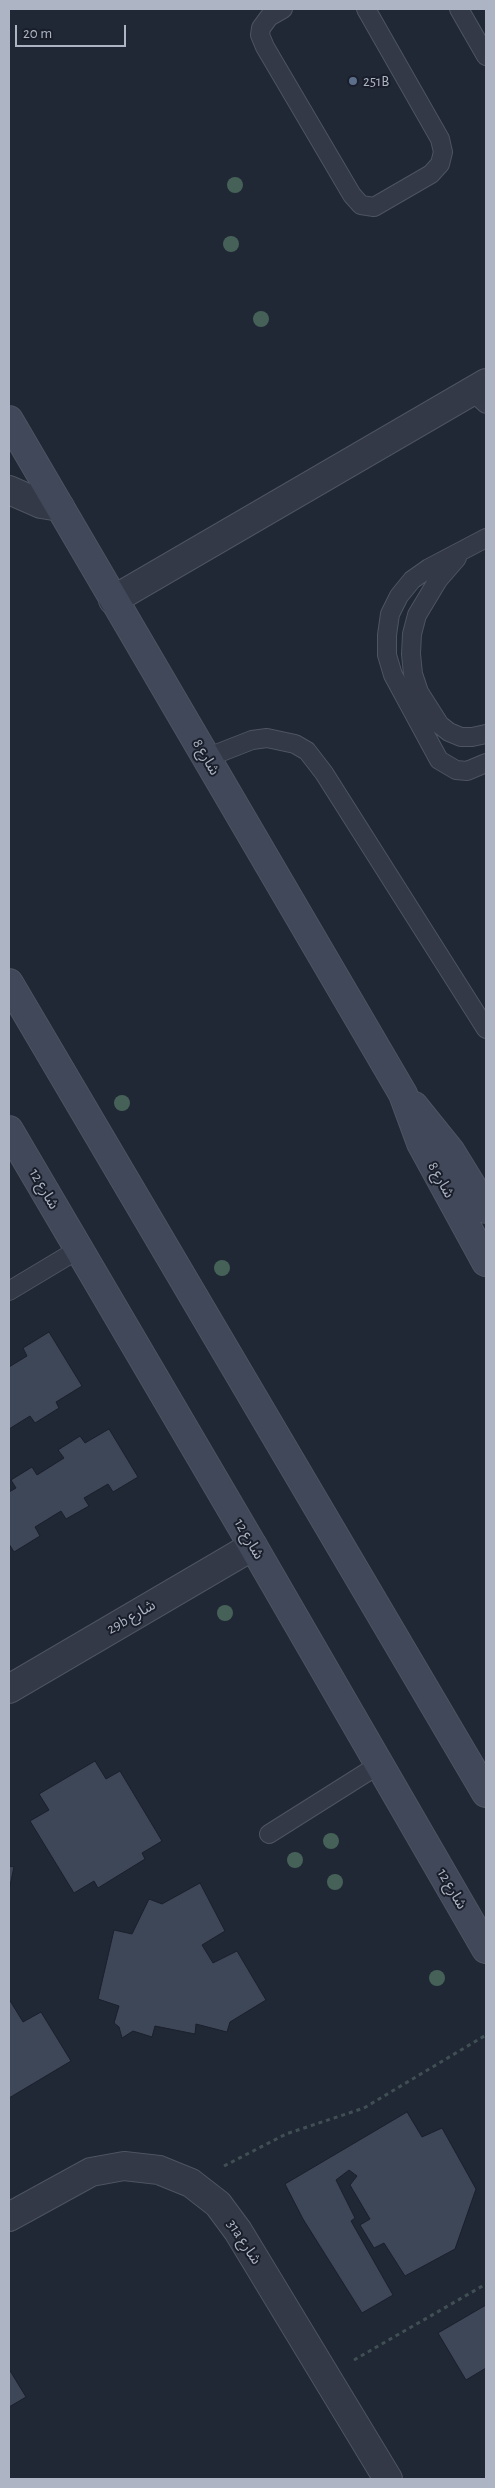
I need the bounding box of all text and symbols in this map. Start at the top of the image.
scale bar [18,15,129,47]
text: 20 m [23,26,52,41]
place label: 251B [363,72,389,90]
marker: 251B [347,75,359,87]
street label: شارع 8 [189,736,223,778]
street label: شارع 8 [424,1159,458,1201]
street label: شارع 12 [25,1166,63,1212]
street label: شارع 12 [230,1516,268,1562]
street label: 29b شارع [103,1596,159,1638]
street label: شارع 12 [433,1866,471,1912]
street label: 31a شارع [223,2216,265,2268]

